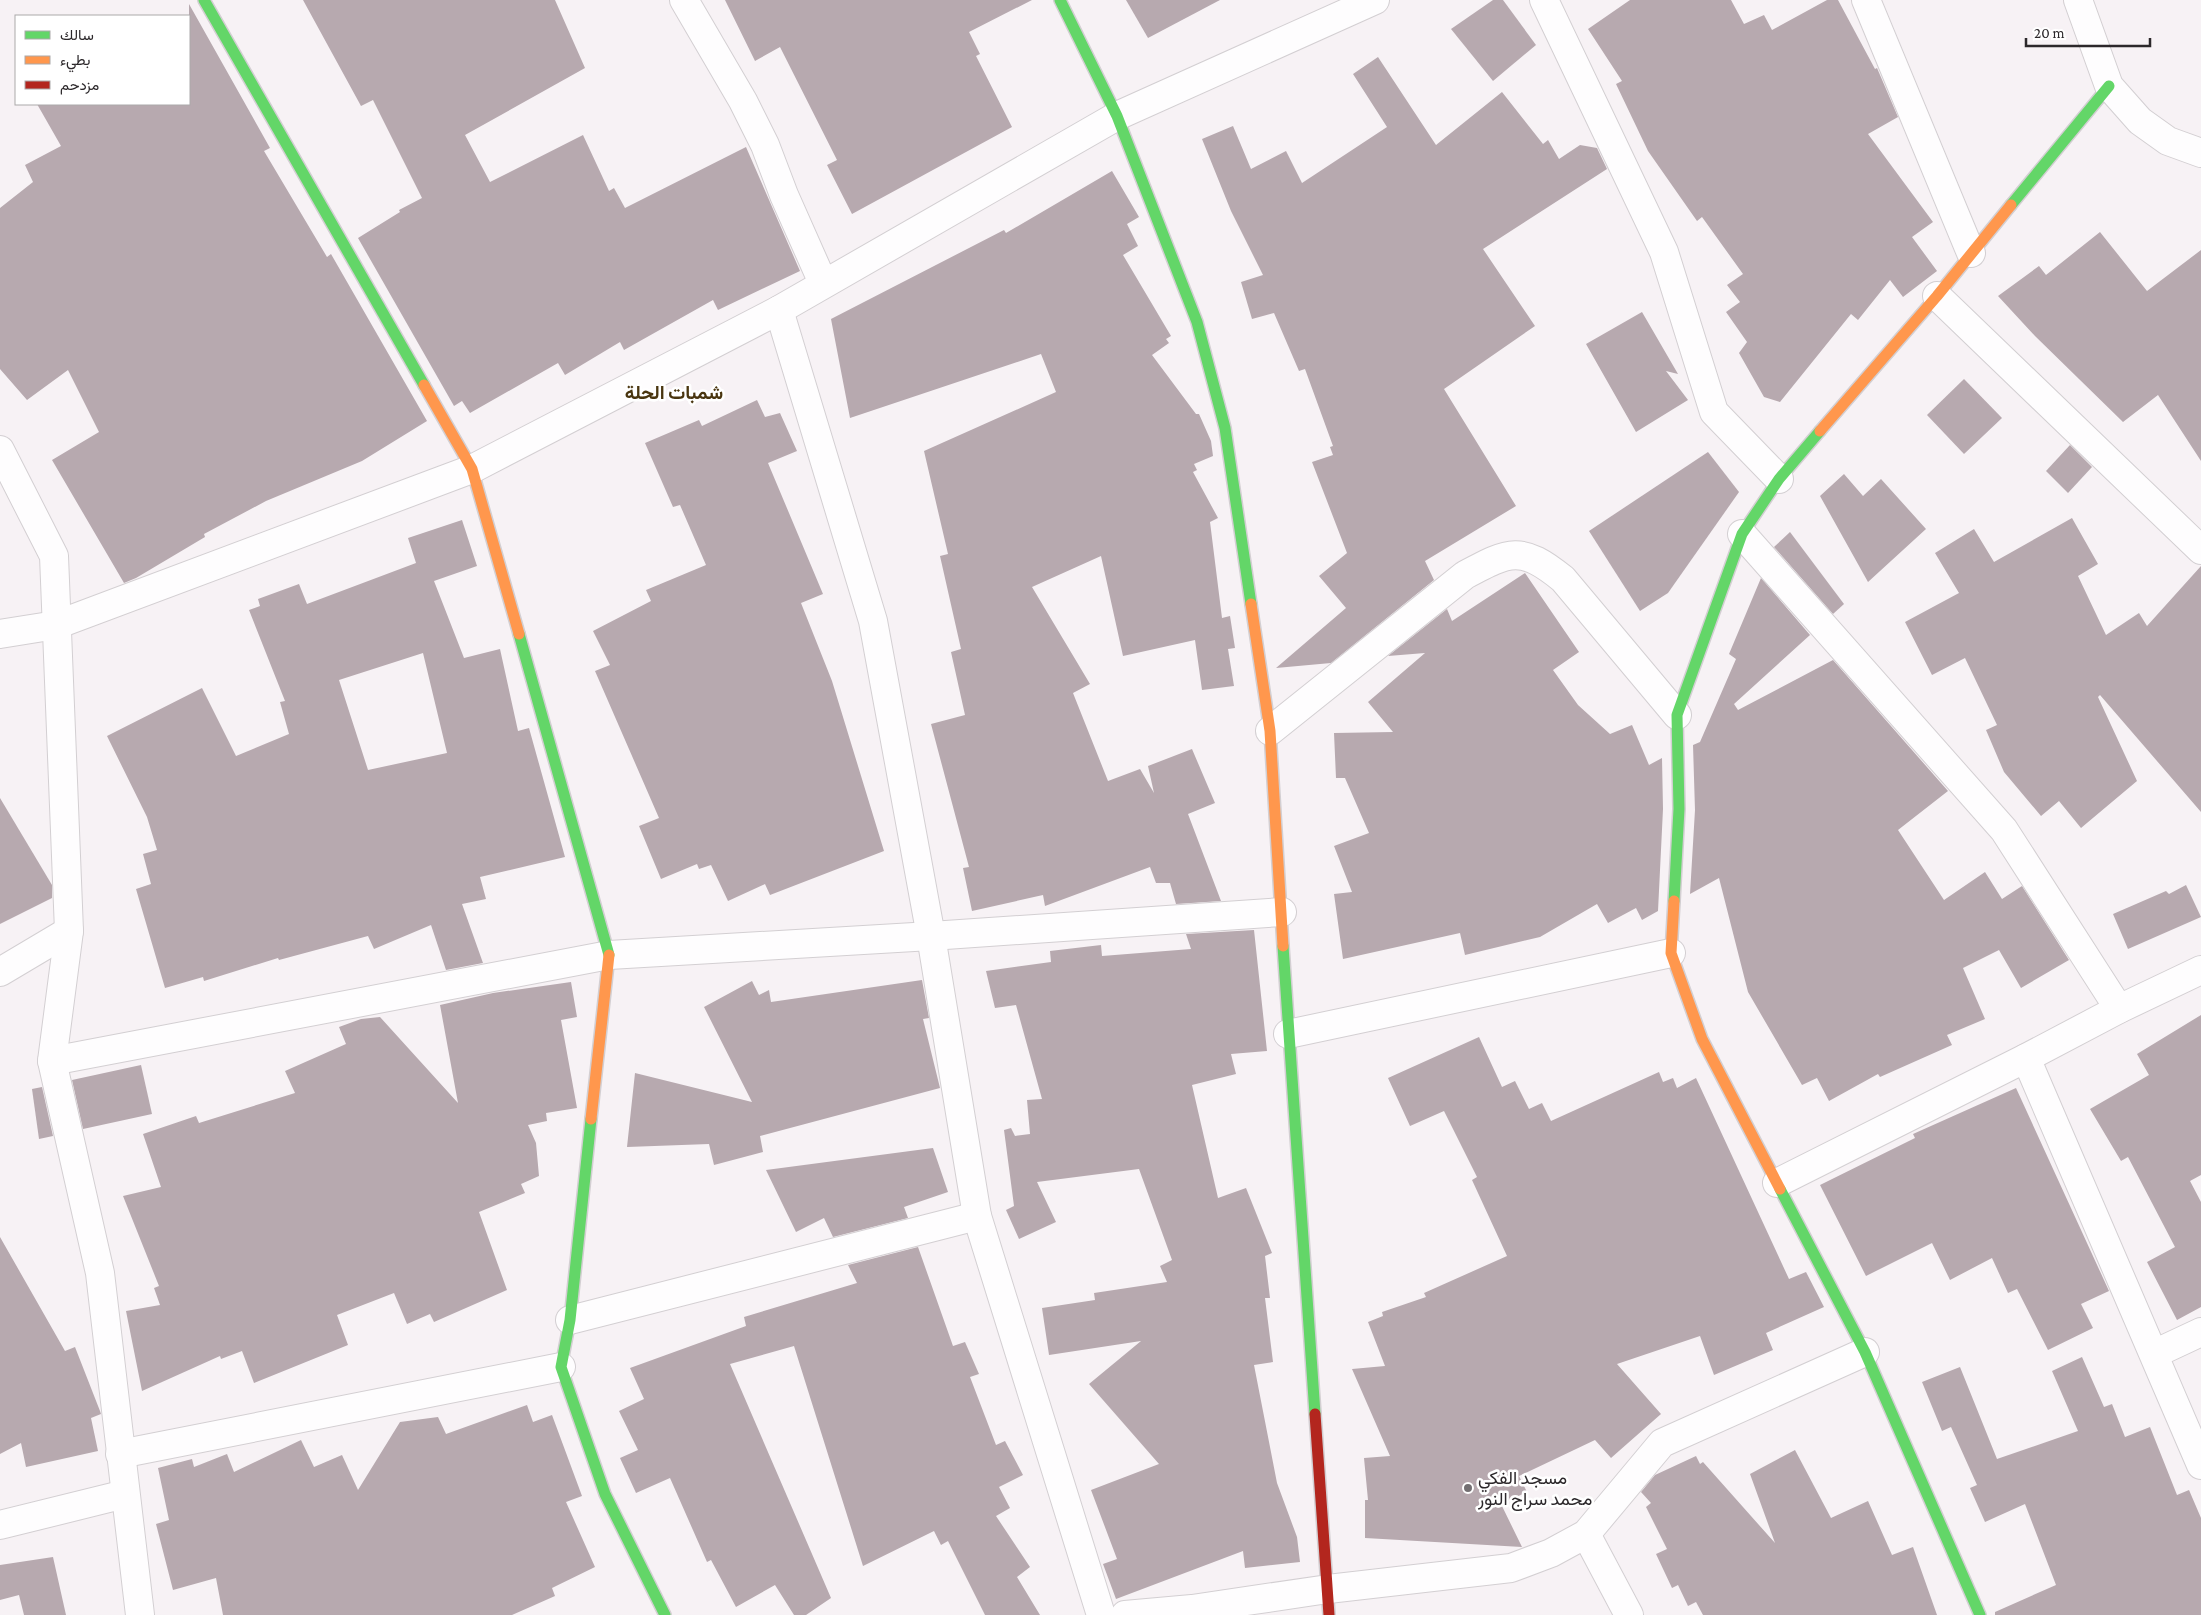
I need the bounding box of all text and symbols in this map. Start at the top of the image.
legend [15,15,190,105]
scale bar [2026,15,2150,47]
text: 20 m [2034,25,2065,41]
text: سالك [60,27,94,43]
text: بطيء [60,52,90,73]
text: مزدحم [60,77,99,95]
district label: شمبات الحلة [625,382,723,404]
place label: مسجد الفكي محمد سراج النور [1477,1468,1592,1511]
marker: مسجد الفكي محمد سراج النور [1462,1482,1474,1494]

